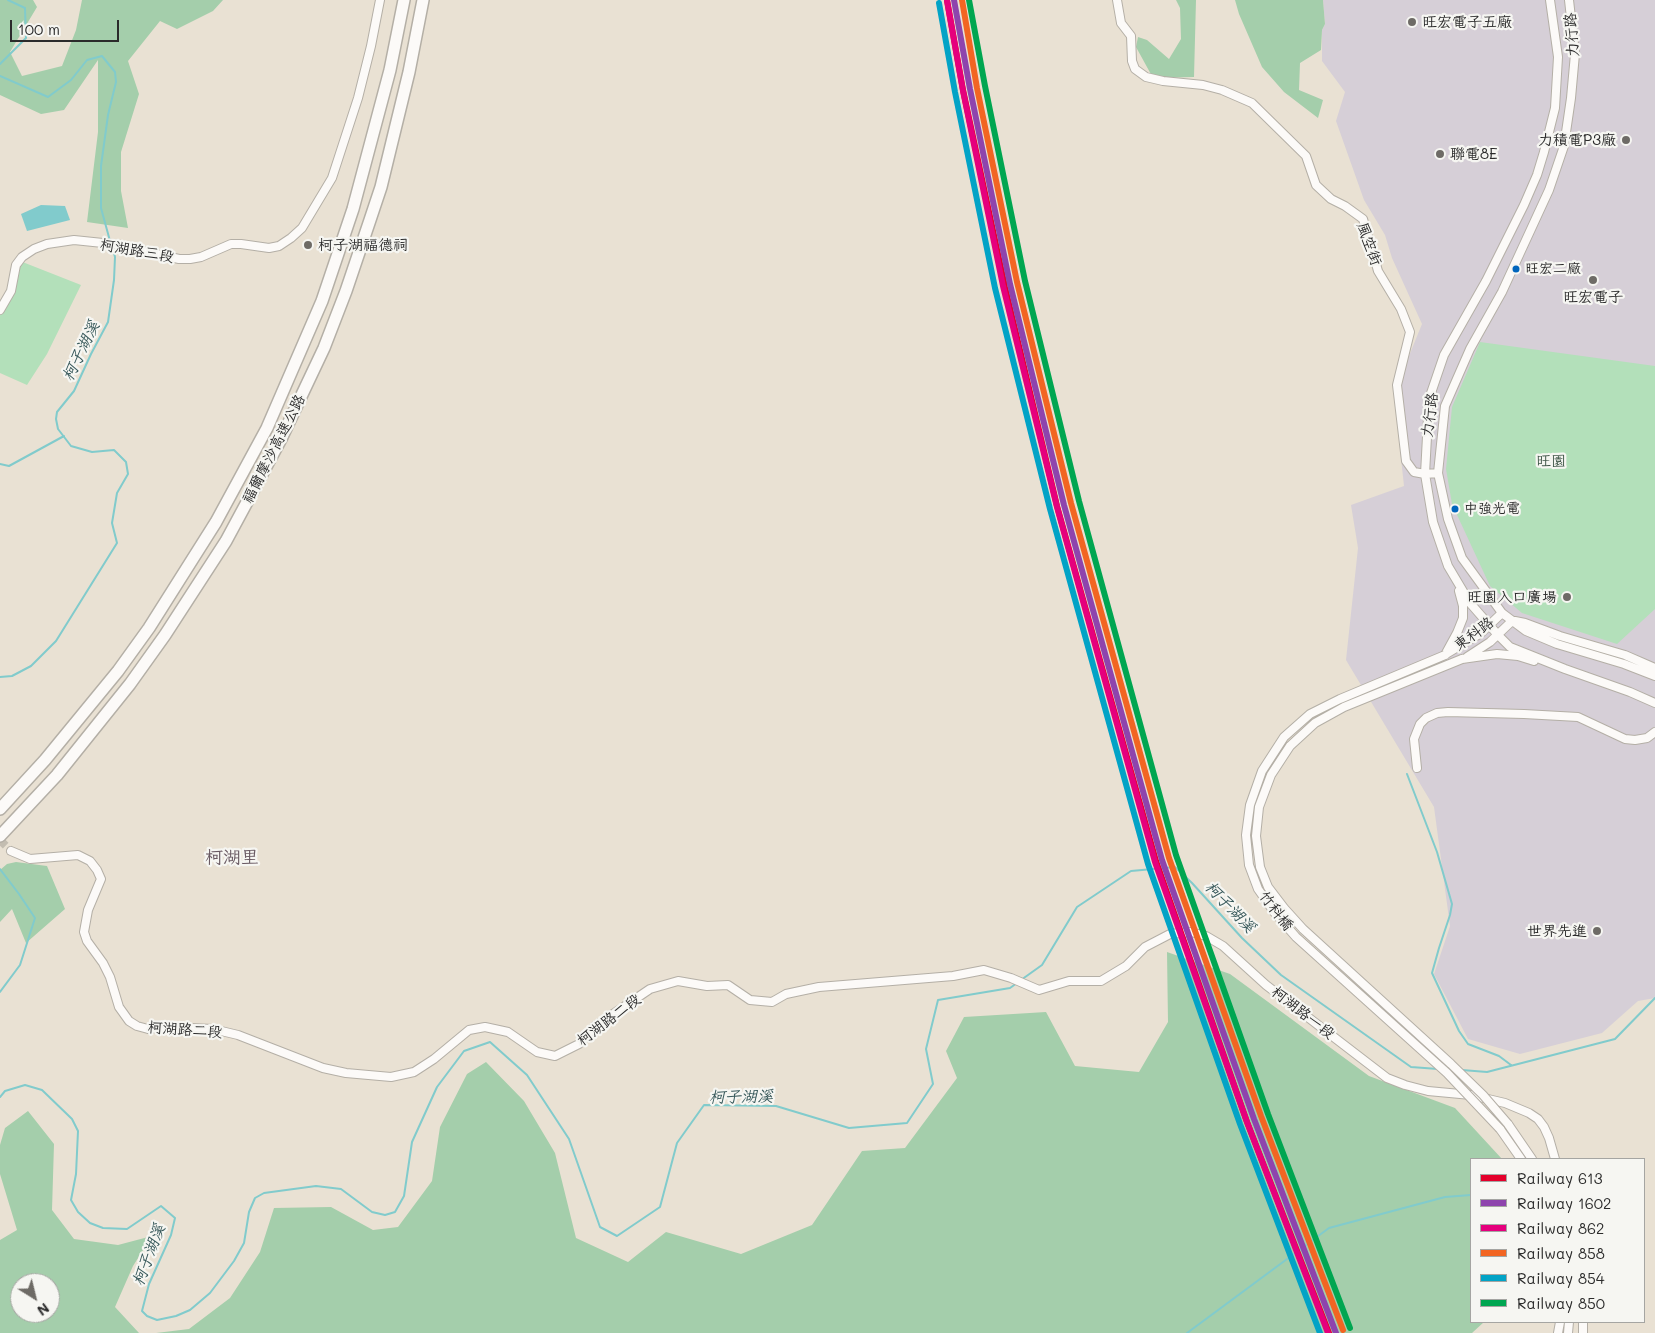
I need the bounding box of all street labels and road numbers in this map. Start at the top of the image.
street label: 力行路 [1561,12,1583,58]
street label: 風空街 [1353,220,1385,268]
street label: 柯湖路三段 [99,236,175,266]
street label: 福爾摩沙高速公路 [239,391,309,507]
street label: 力行路 [1418,392,1442,438]
street label: 東科路 [1451,613,1497,655]
street label: 竹科橋 [1255,888,1297,934]
street label: 柯湖路一段 [1268,983,1338,1043]
street label: 柯湖路二段 [574,990,644,1050]
street label: 柯湖路二段 [147,1018,223,1042]

